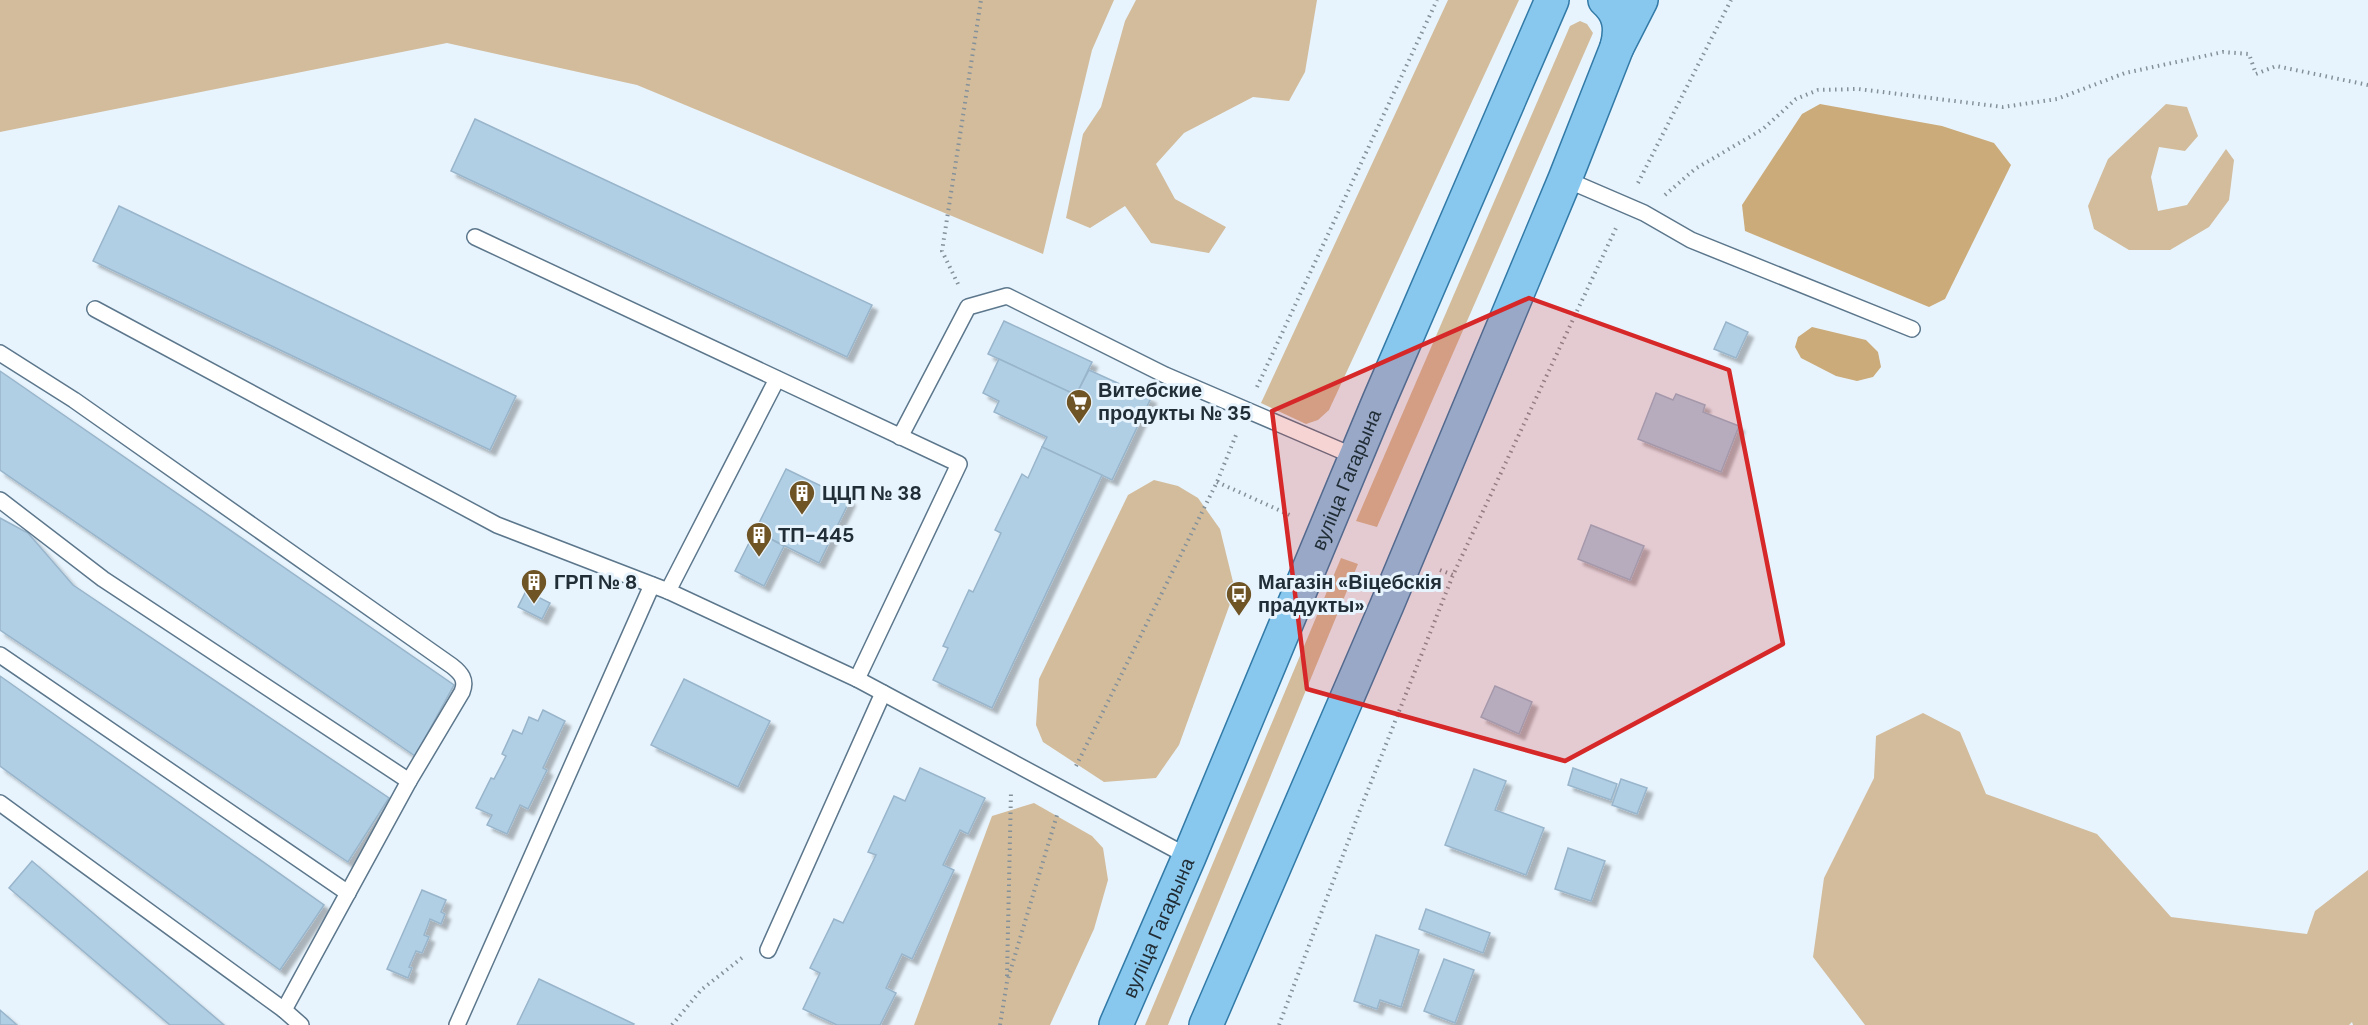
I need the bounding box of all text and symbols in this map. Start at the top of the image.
place label: Витебские продукты № 35 [1098,377,1251,426]
supermarket icon: Витебские продукты № 35 [1064,387,1094,425]
street label: вуліца Гагарына [1305,404,1387,554]
building icon: ЦЦП № 38 [787,478,817,516]
place label: ЦЦП № 38 [822,480,922,506]
building icon: ТП-445 [744,520,774,558]
place label: ТП-445 [778,522,855,548]
building icon: ГРП № 8 [519,567,549,605]
place label: ГРП № 8 [554,569,637,595]
place label: Магазін «Віцебскія прадукты» [1258,569,1442,618]
bus stop icon: Магазін «Віцебскія прадукты» [1224,579,1254,617]
street label: вуліца Гагарына [1116,853,1200,1002]

